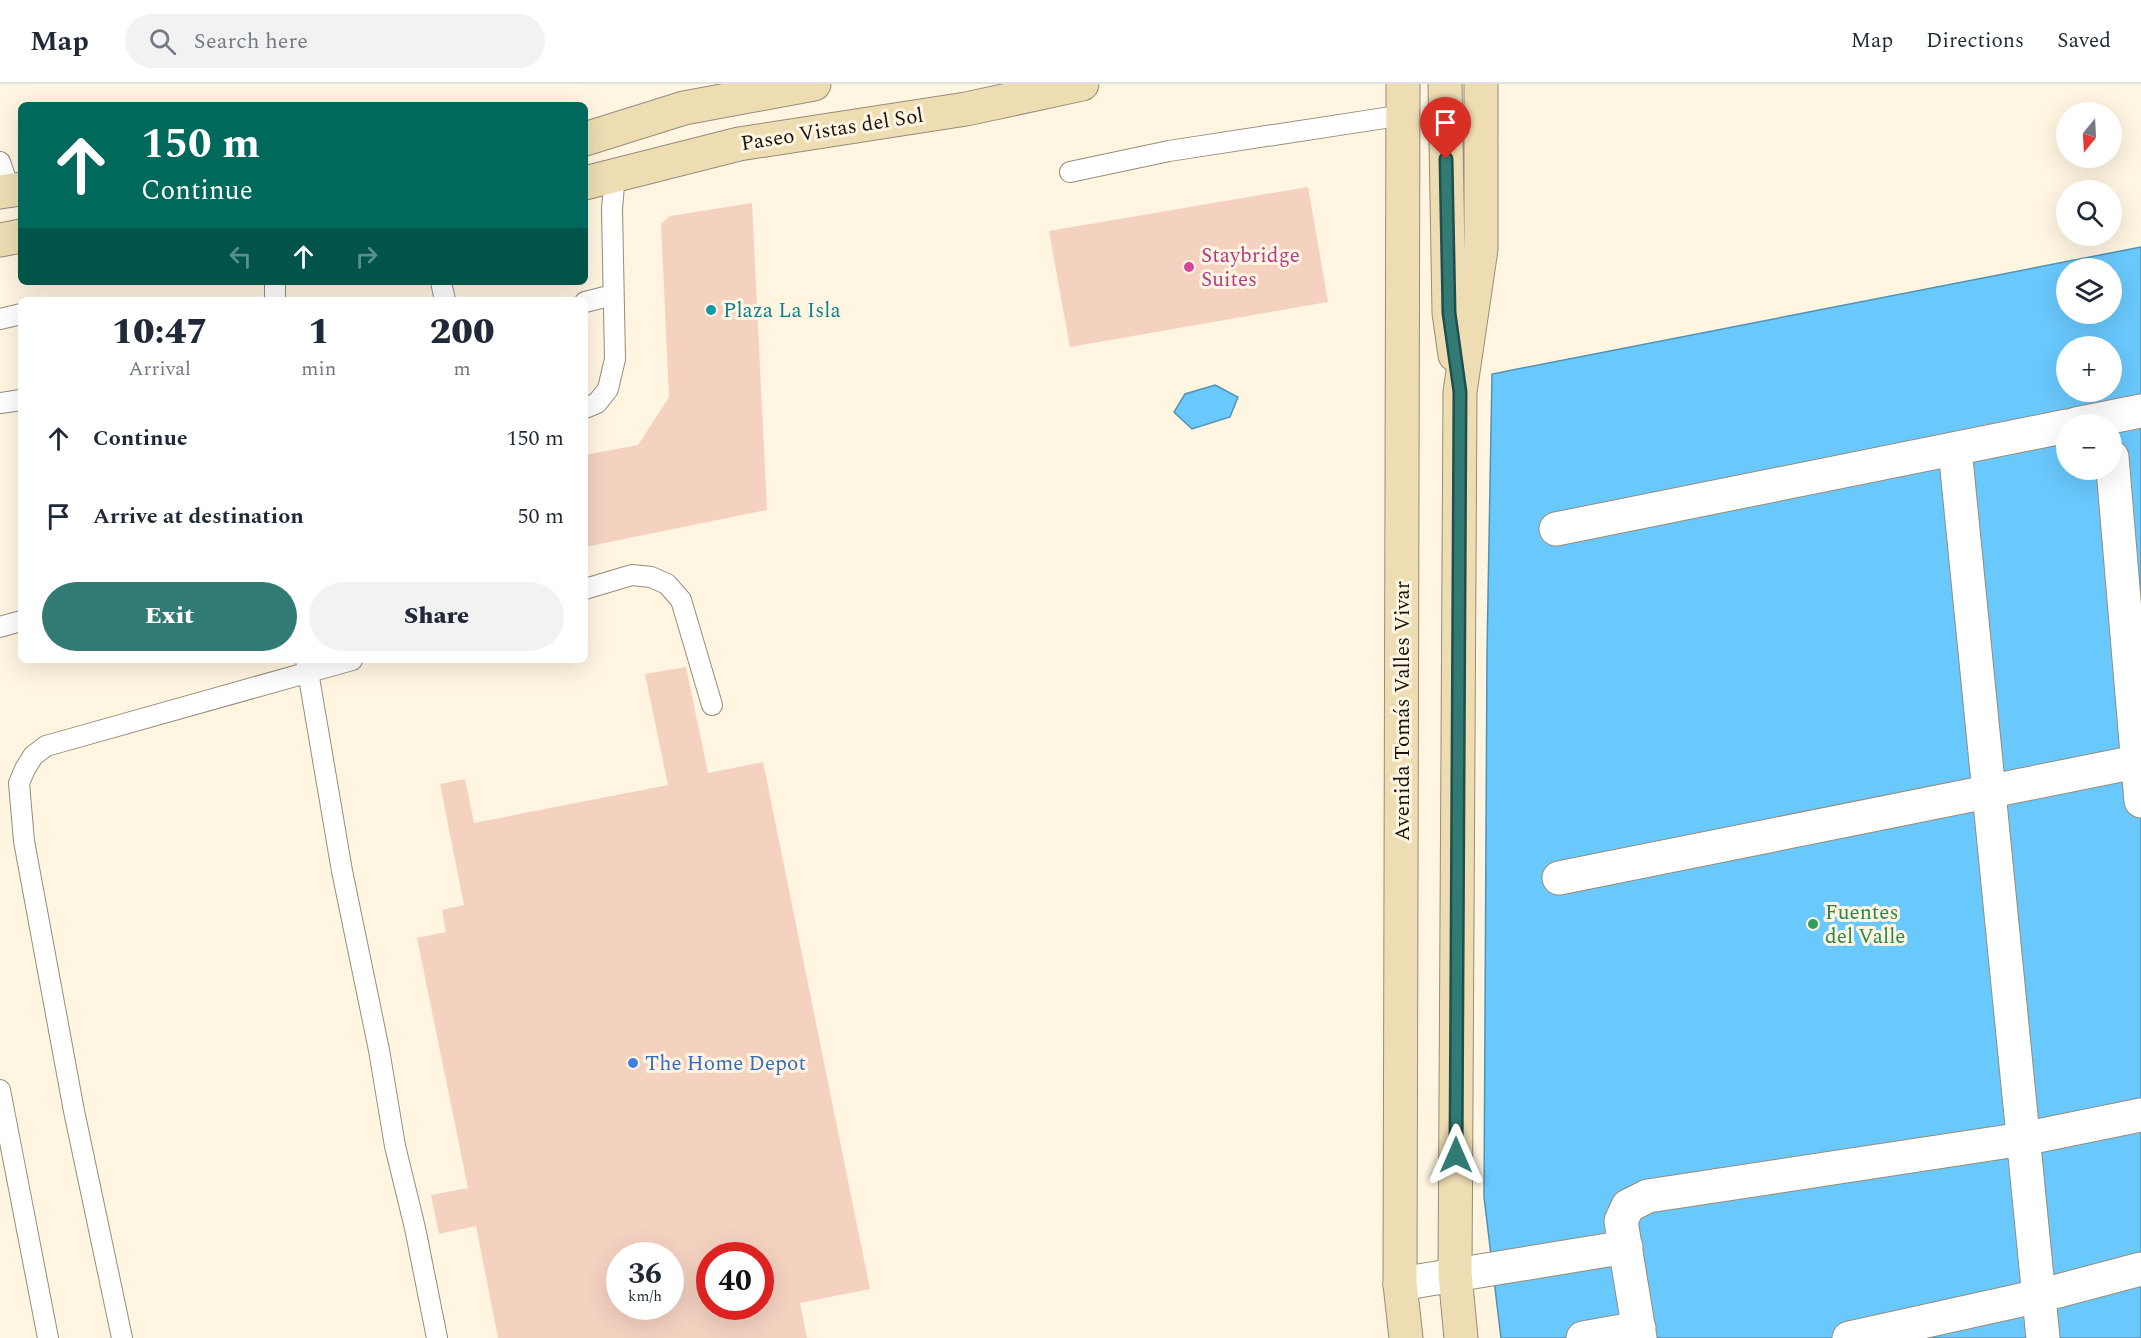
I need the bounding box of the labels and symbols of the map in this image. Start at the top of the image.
pin [1420,97,1471,159]
street label: Paseo Vistas del Sol [739,100,926,160]
north arrow [2056,102,2122,168]
place label: Staybridge Suites [1201,240,1300,296]
marker: Staybridge Suites [1182,260,1196,274]
place label: Plaza La Isla [723,295,841,327]
marker: Plaza La Isla [704,303,718,317]
street label: Avenida Tomás Valles Vivar [1387,581,1419,841]
place label: Fuentes del Valle [1825,897,1906,953]
marker: Fuentes del Valle [1806,917,1820,931]
place label: The Home Depot [645,1048,806,1080]
marker: The Home Depot [626,1056,640,1070]
position arrow [1424,1123,1488,1187]
speed limit sign: 40 [696,1242,774,1320]

